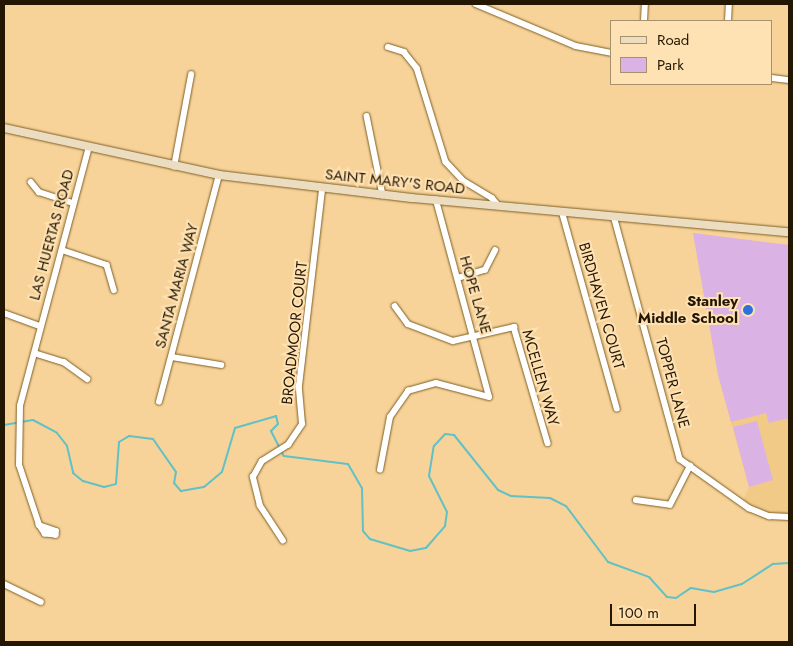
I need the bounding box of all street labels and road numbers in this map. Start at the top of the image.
street label: SAINT MARY'S ROAD [324,166,466,198]
street label: LAS HUERTAS ROAD [26,168,78,302]
street label: SANTA MARIA WAY [152,221,202,351]
street label: BIRDHAVEN COURT [574,241,628,371]
street label: HOPE LANE [455,254,495,336]
street label: BROADMOOR COURT [279,260,311,406]
street label: MCELLEN WAY [518,328,562,428]
street label: TOPPER LANE [651,336,693,430]

